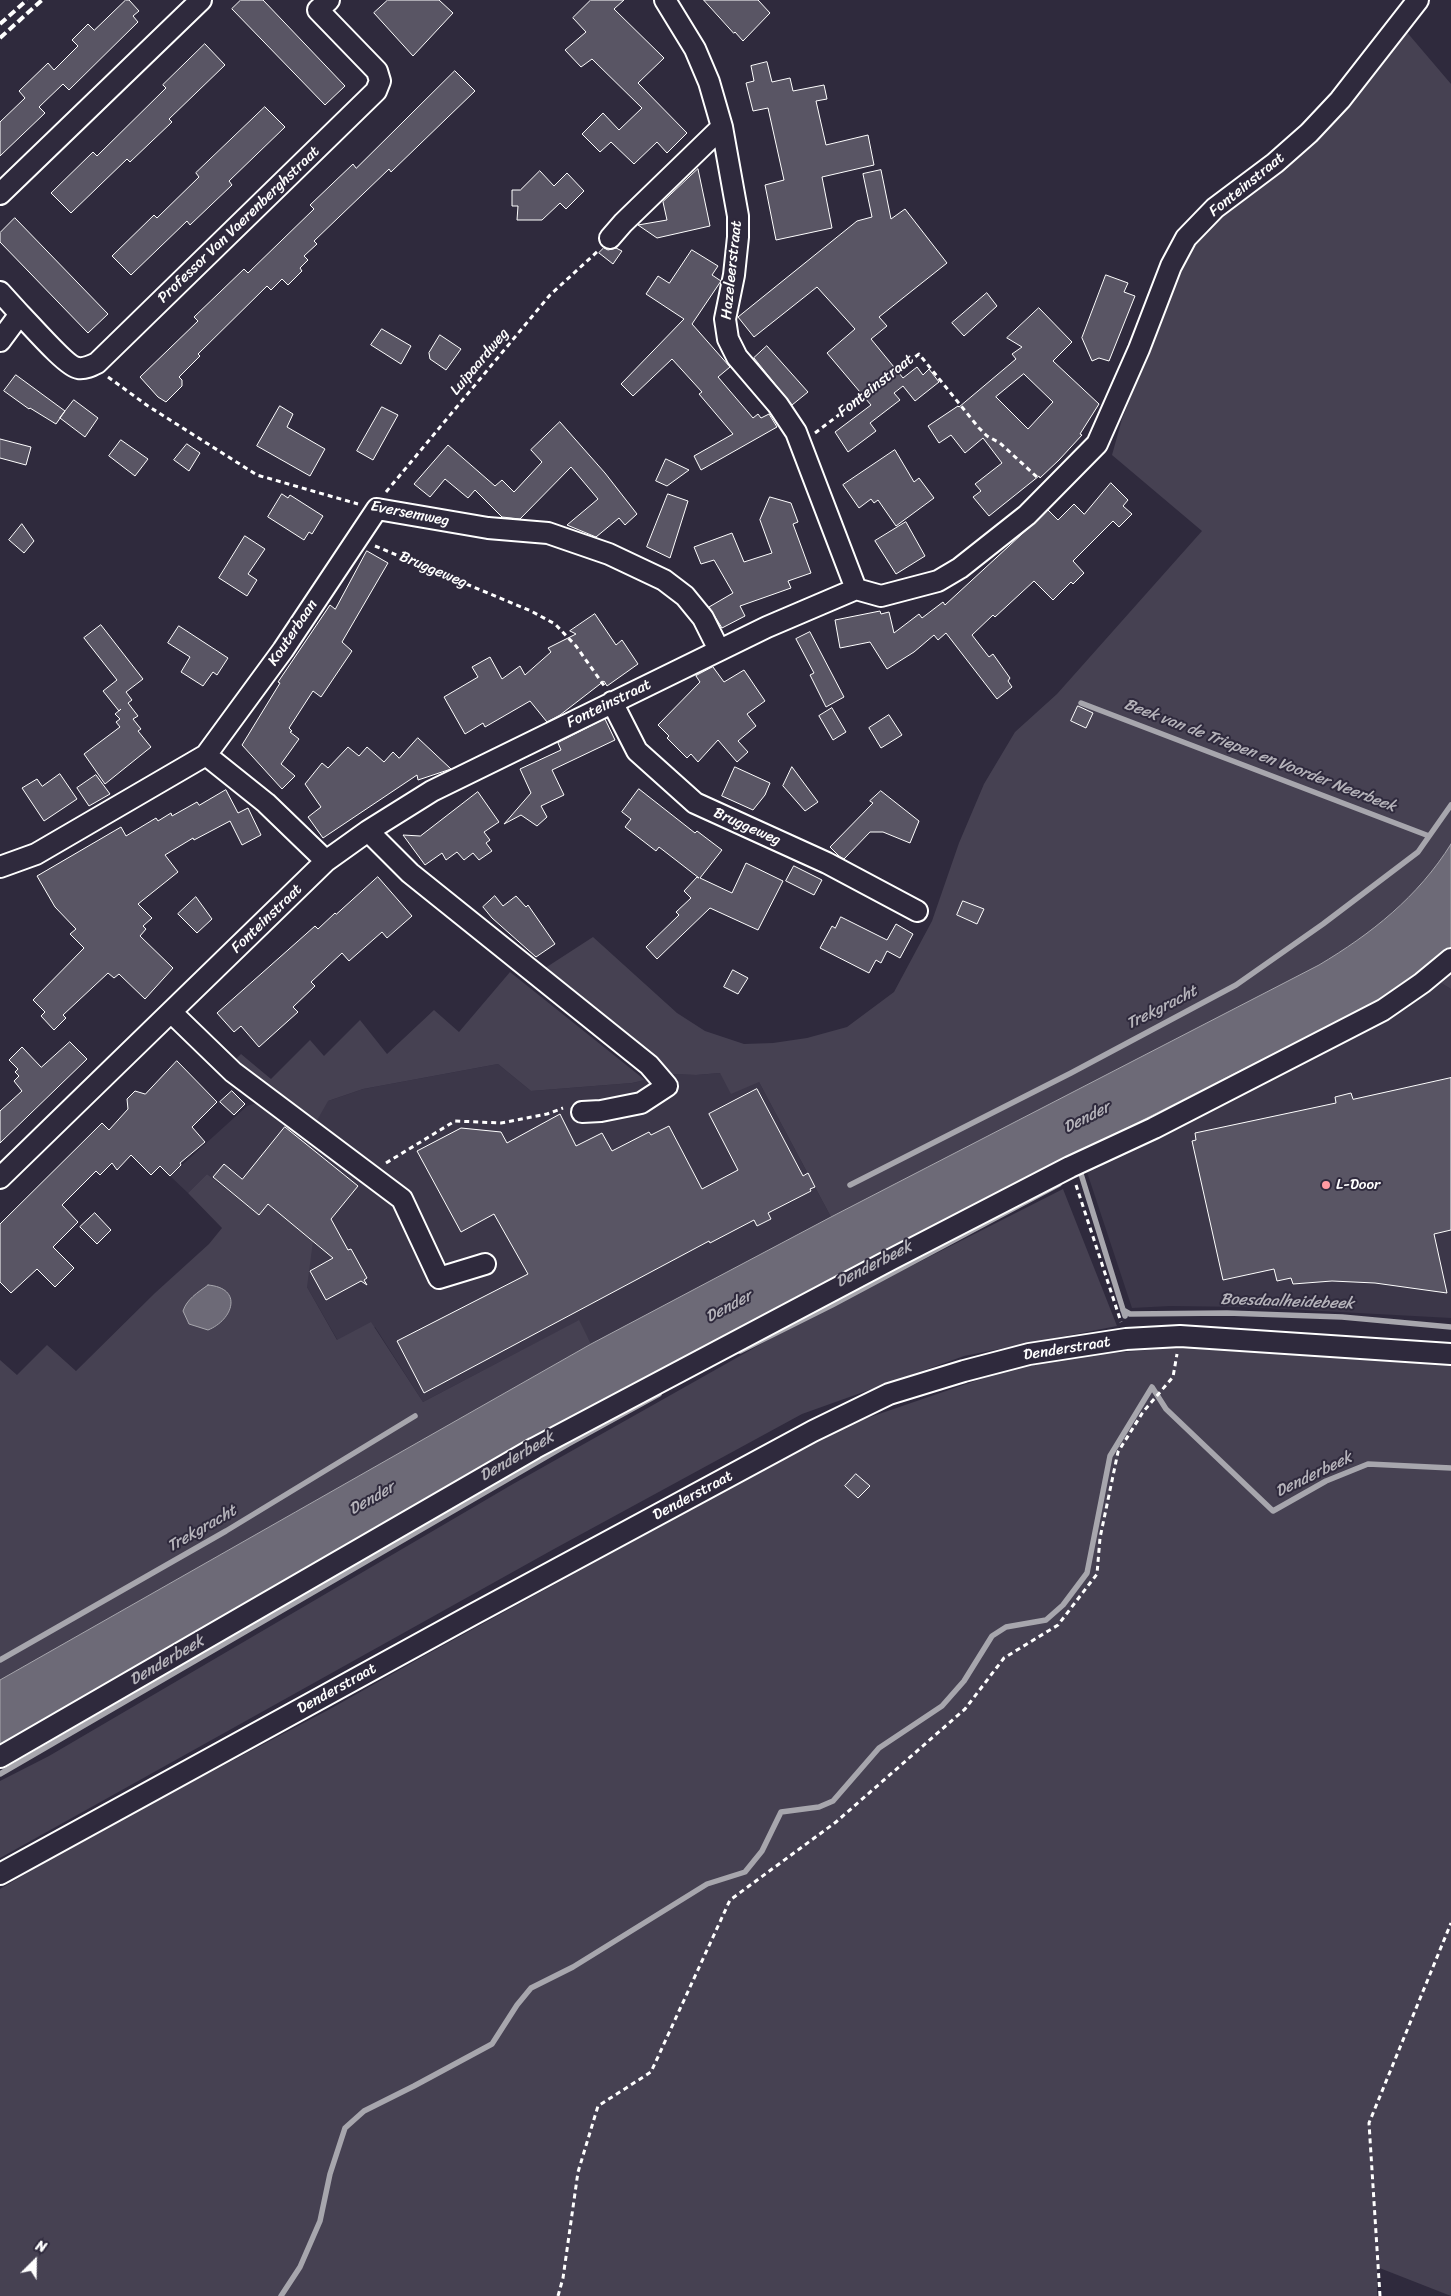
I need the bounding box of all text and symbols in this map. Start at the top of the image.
street label: Professor Van Vaerenberghstraat [154,143,324,307]
street label: Fonteinstraat [1206,149,1288,221]
street label: Hazeleerstraat [718,220,746,320]
street label: Luipaardweg [447,325,513,399]
street label: Fonteinstraat [834,351,918,421]
street label: Eversemweg [369,498,451,530]
street label: Bruggeweg [396,548,470,592]
street label: Kouterbaan [264,597,322,669]
street label: Fonteinstraat [564,676,654,732]
water label: Beek van de Triepen en Voorder Neerbeek [1121,695,1399,817]
street label: Bruggeweg [711,804,783,850]
street label: Fonteinstraat [228,881,306,957]
water label: Trekgracht [1123,982,1201,1034]
water label: Dender [1061,1098,1113,1138]
place label: L-Door [1336,1176,1380,1194]
marker: L-Door [1320,1179,1332,1191]
water label: Denderbeek [833,1238,915,1292]
water label: Dender [703,1287,755,1327]
water label: Boesdaalheidebeek [1220,1290,1354,1314]
street label: Denderstraat [1022,1333,1112,1365]
water label: Denderbeek [476,1428,558,1486]
water label: Denderbeek [1273,1448,1355,1502]
street label: Denderstraat [650,1467,736,1525]
water label: Dender [346,1478,398,1520]
water label: Trekgracht [164,1501,240,1557]
water label: Denderbeek [126,1632,208,1690]
street label: Denderstraat [294,1660,380,1718]
text: N [32,2233,50,2260]
north arrow [10,2236,60,2286]

